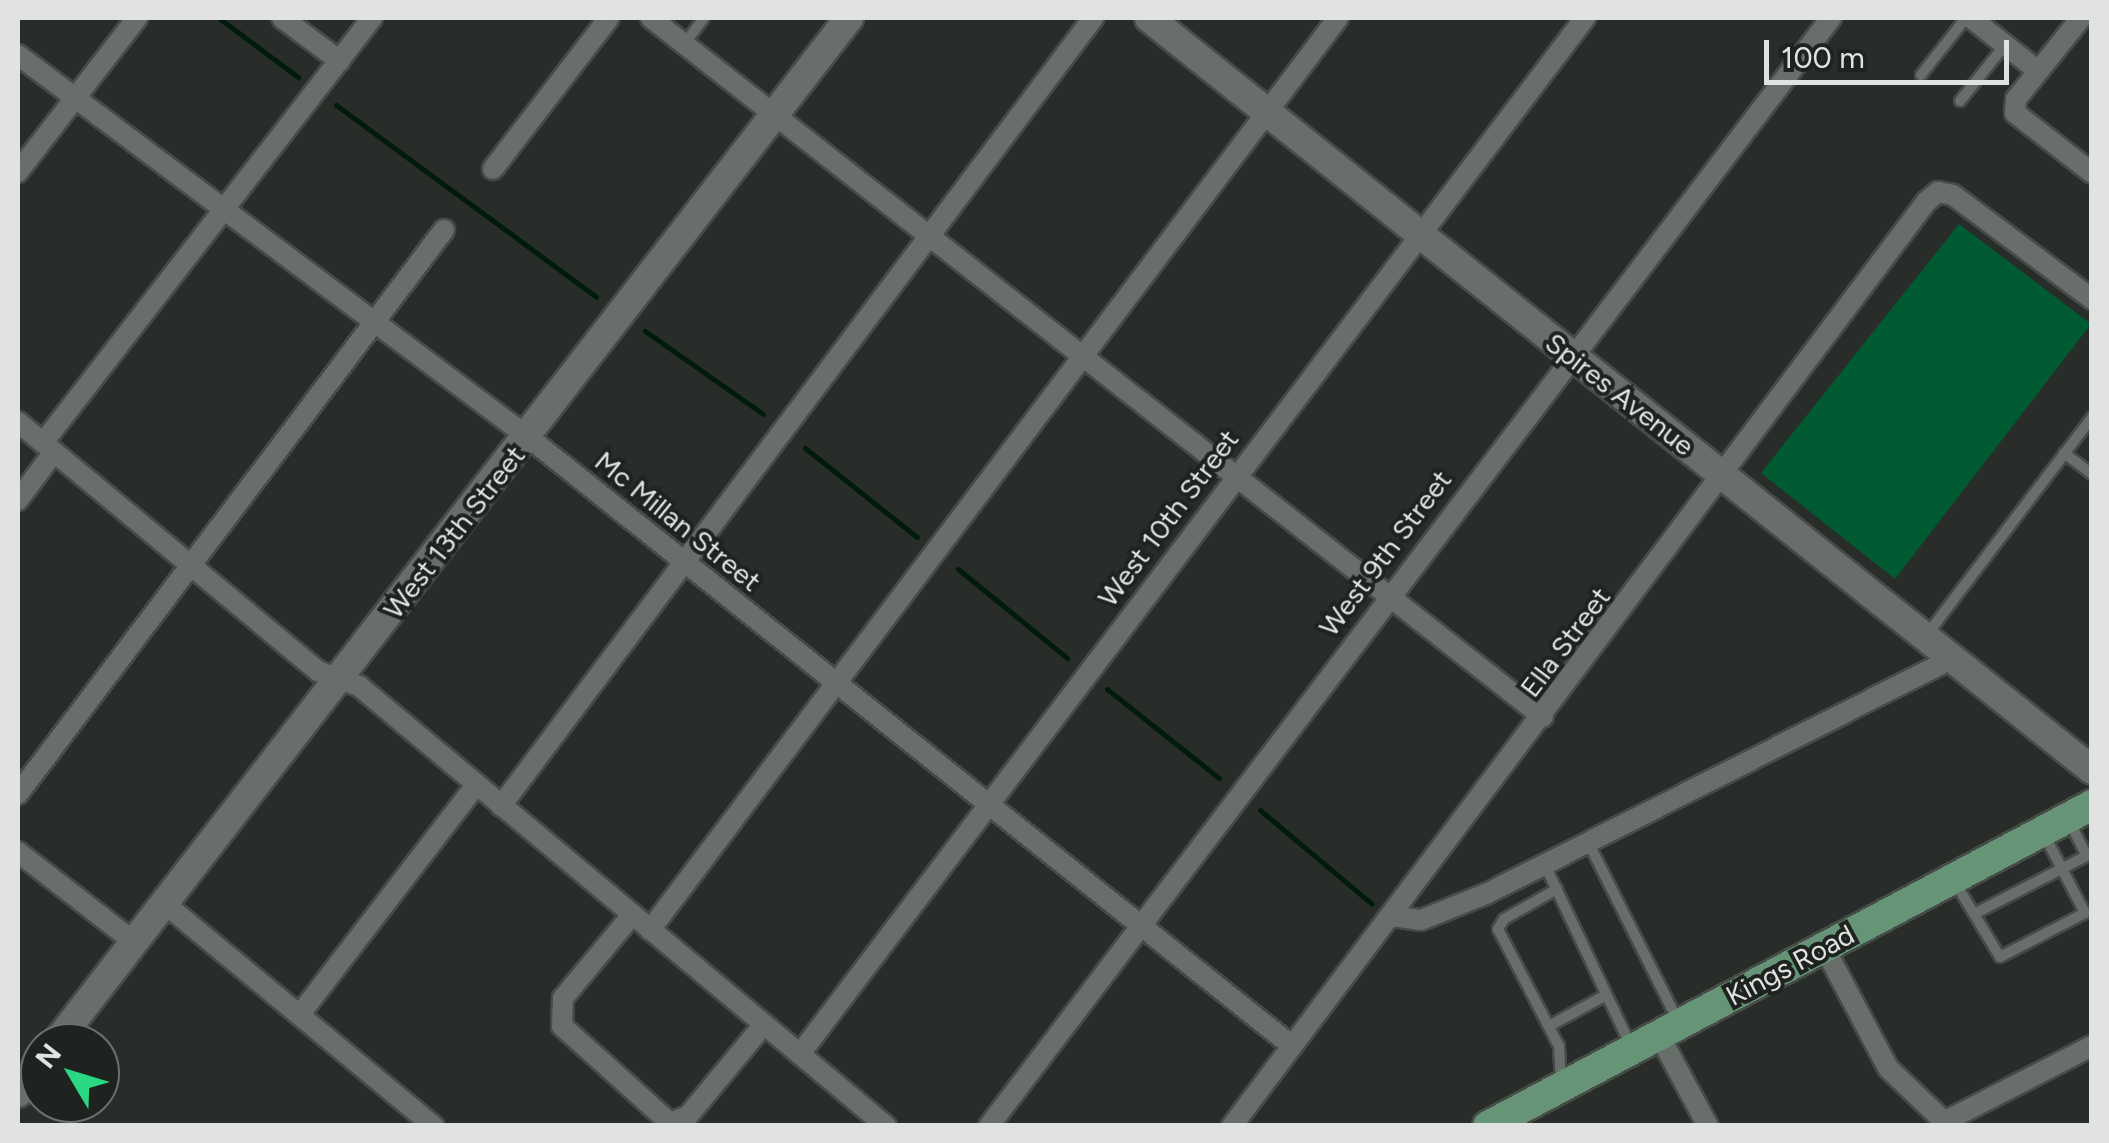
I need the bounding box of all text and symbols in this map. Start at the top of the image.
scale bar [1769,20,2014,82]
text: 100 m [1781,39,1865,76]
street label: Spires Avenue [1539,325,1701,463]
street label: West 10th Street [1091,423,1245,613]
street label: West 13th Street [376,439,532,625]
street label: Mc Millan Street [588,444,768,598]
street label: West 9th Street [1312,463,1458,643]
street label: Ella Street [1513,581,1617,703]
street label: Kings Road [1720,917,1860,1013]
north arrow [20,1023,120,1123]
text: N [28,1037,68,1075]

